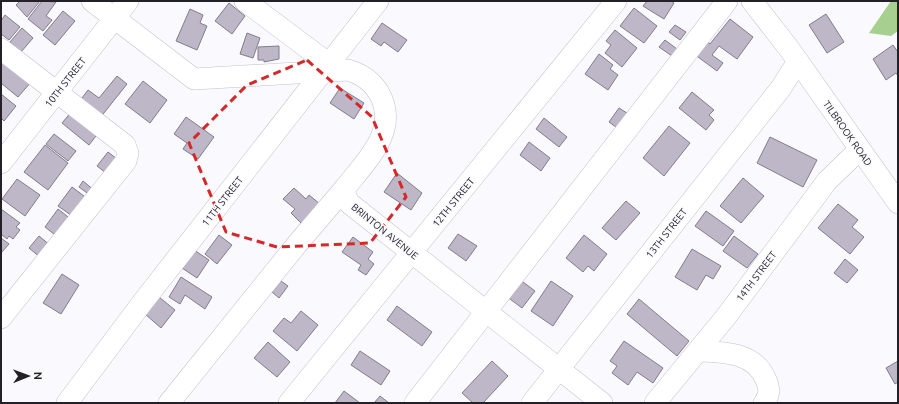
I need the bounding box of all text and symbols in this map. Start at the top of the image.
street label: 10TH STREET [43,55,88,109]
street label: TILBROOK ROAD [821,99,874,168]
street label: 11TH STREET [200,174,245,228]
street label: 12TH STREET [430,175,477,229]
street label: BRINTON AVENUE [349,201,420,262]
street label: 13TH STREET [644,206,689,260]
street label: 14TH STREET [734,249,779,304]
north arrow [8,356,48,396]
text: N [32,372,44,380]

